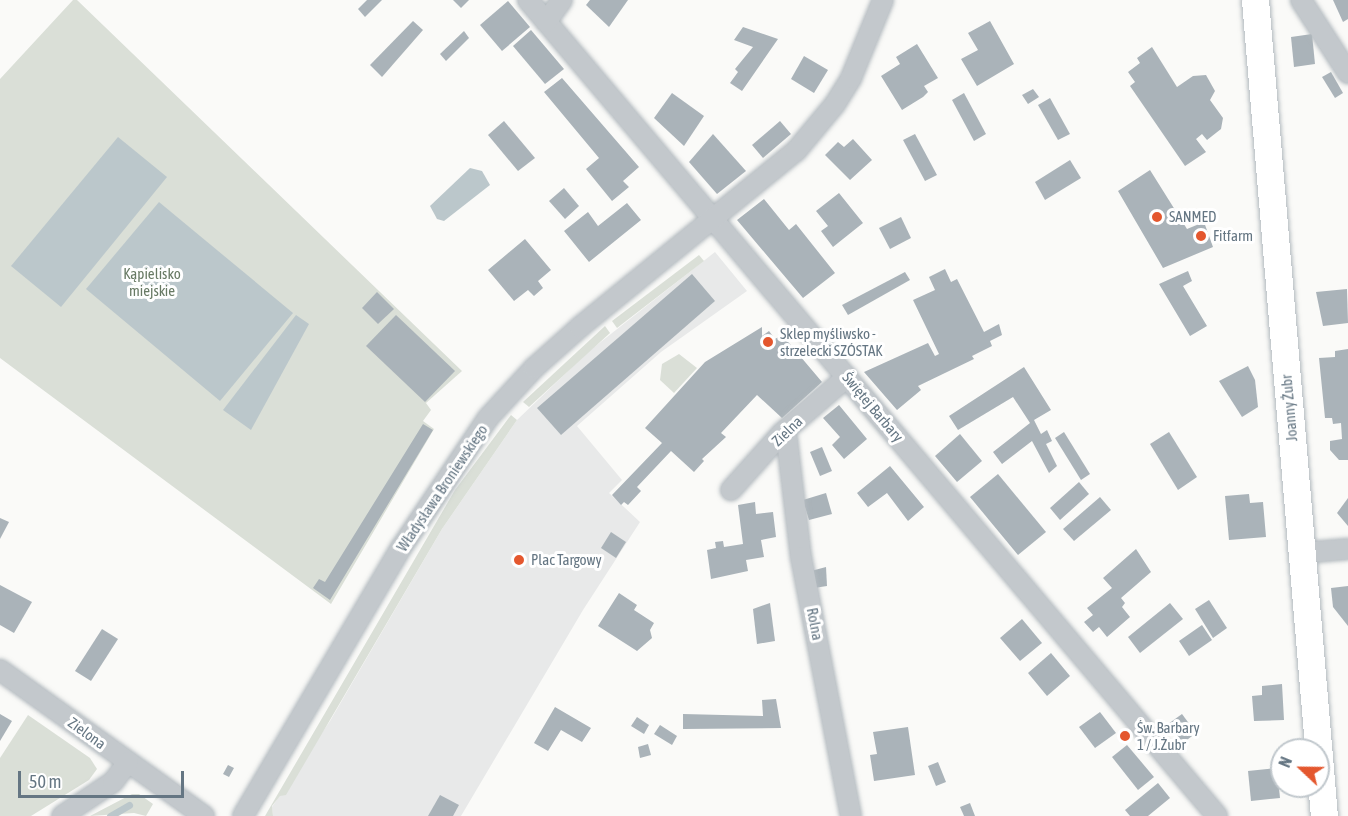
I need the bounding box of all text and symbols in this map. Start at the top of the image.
place label: SANMED [1169,208,1216,226]
marker: SANMED [1150,210,1164,224]
place label: Fitfarm [1213,227,1253,245]
marker: Fitfarm [1194,229,1208,243]
park label: Kąpielisko miejskie [123,264,181,299]
place label: Sklep myśliwsko - strzelecki SZÓSTAK [780,324,883,359]
marker: Sklep myśliwsko - strzelecki SZÓSTAK [761,335,775,349]
street label: Świętej Barbary [839,369,907,445]
street label: Joanny Żubr [1277,374,1301,442]
street label: Zielna [768,412,806,450]
street label: Władysława Broniewskiego [393,421,491,555]
place label: Plac Targowy [531,551,602,569]
marker: Plac Targowy [512,553,526,567]
street label: Rolna [803,606,827,642]
street label: Zielona [65,713,109,753]
place label: Św. Barbary 1 / J.Żubr [1137,718,1200,753]
marker: Św. Barbary 1 / J.Żubr [1118,729,1132,743]
north arrow [1270,738,1330,798]
text: N [1275,754,1295,770]
scale bar [21,759,188,797]
text: 50 m [29,771,61,792]

